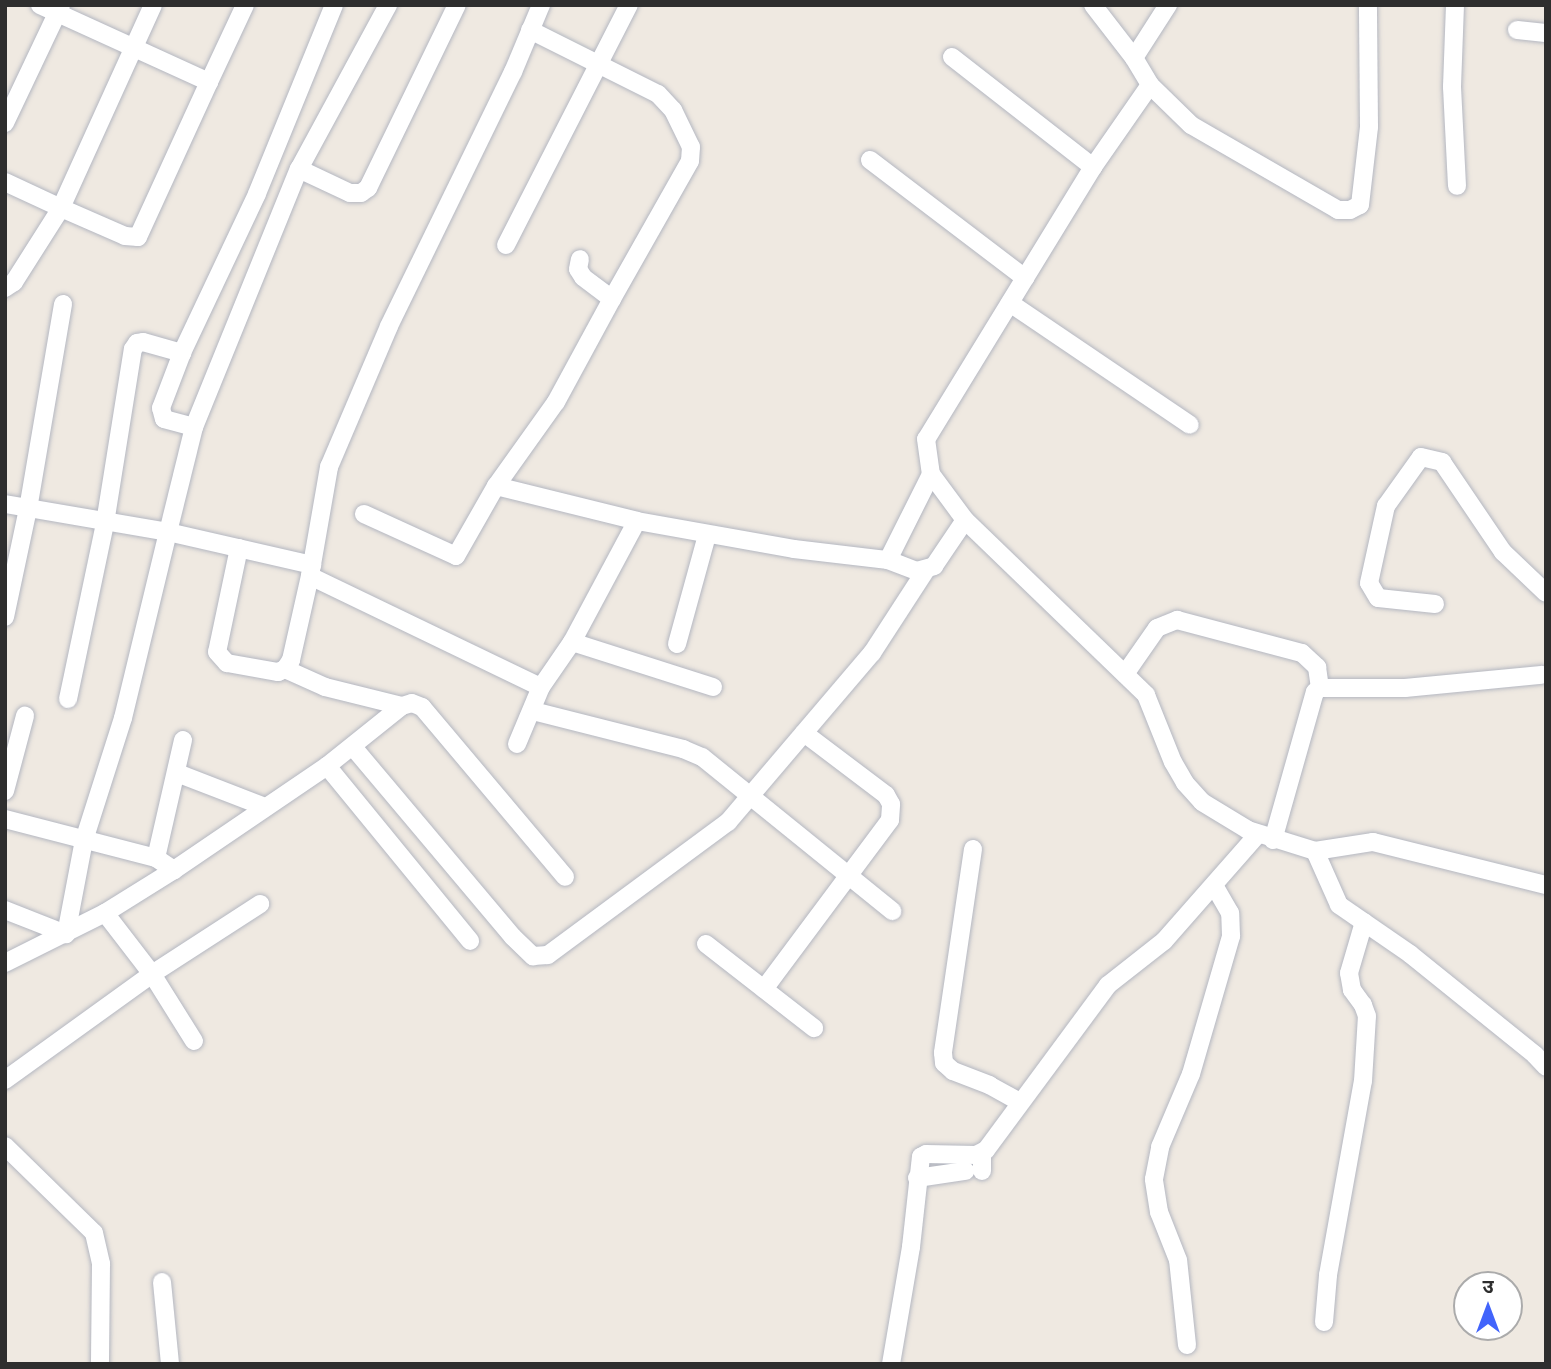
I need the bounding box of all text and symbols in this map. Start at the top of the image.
north arrow [1453,1271,1523,1341]
text: उ [1482,1275,1494,1298]

